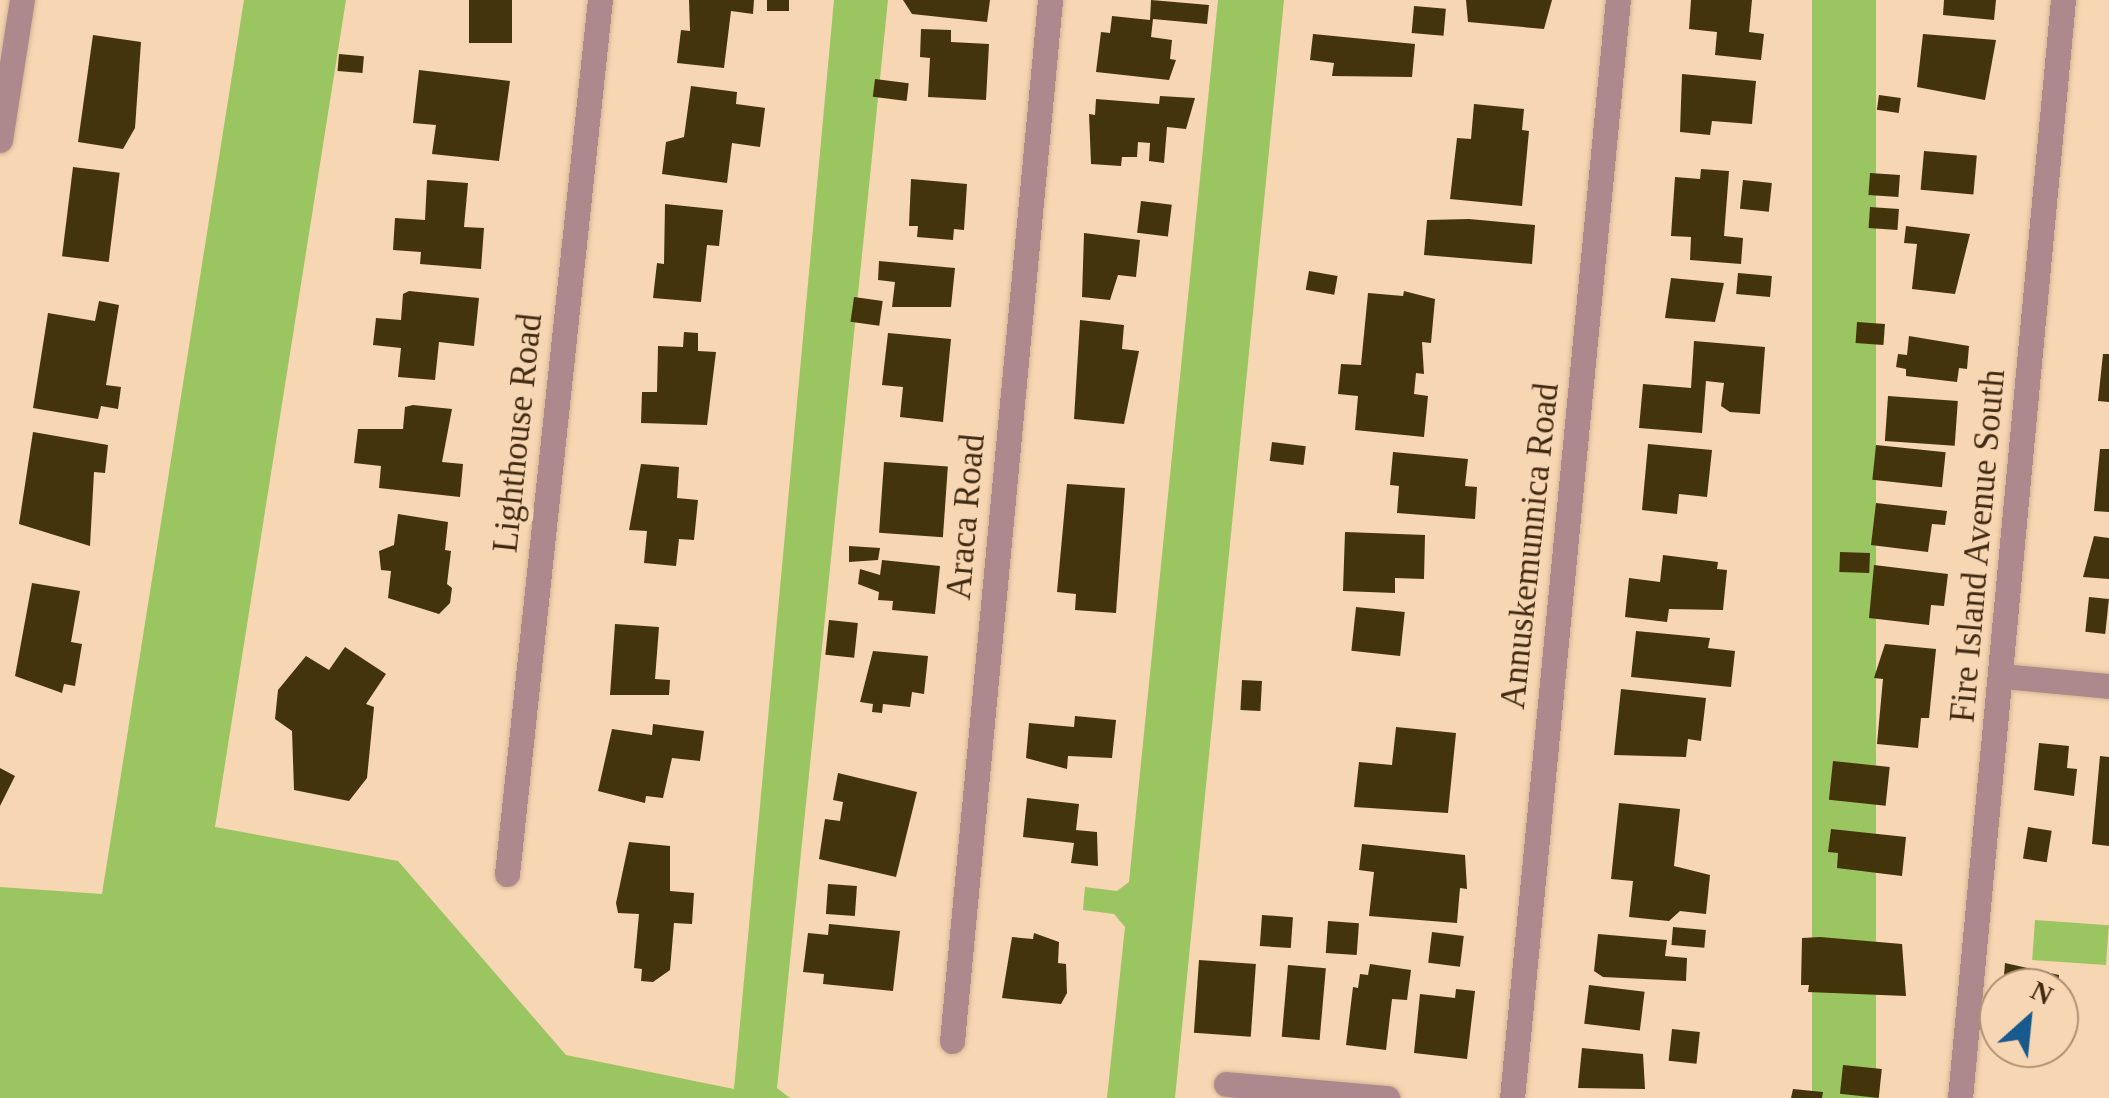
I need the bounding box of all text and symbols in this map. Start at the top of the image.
street label: Lighthouse Road [485,311,551,555]
street label: Fire Island Avenue South [1942,367,2014,725]
street label: Annuskemunnica Road [1492,381,1568,711]
street label: Araca Road [938,432,994,602]
north arrow [1979,968,2079,1068]
text: N [2026,974,2058,1011]

